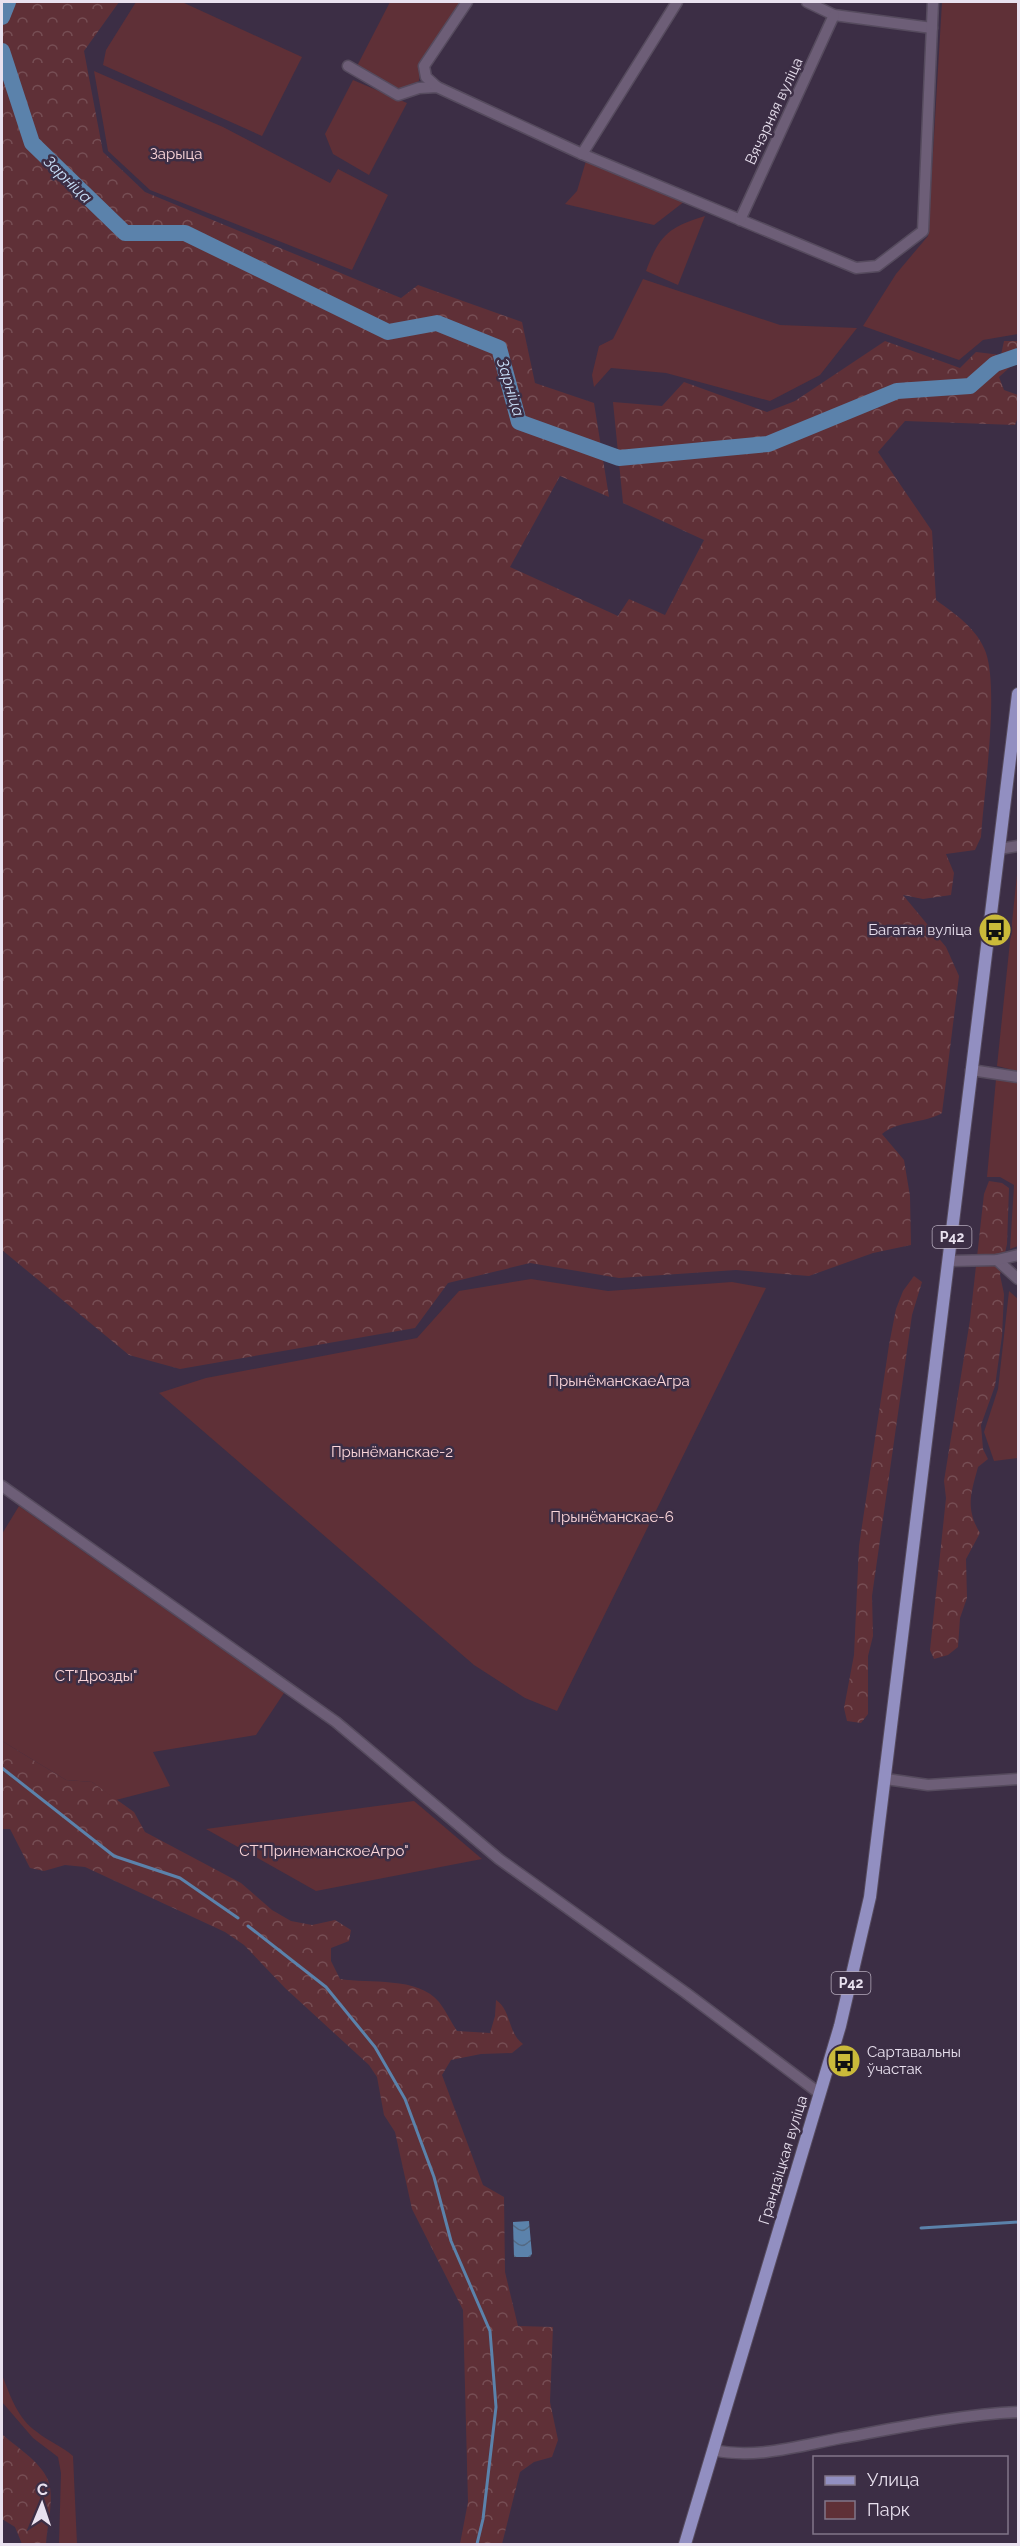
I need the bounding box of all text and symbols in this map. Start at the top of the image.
street label: Вячэрняя вуліца [741,55,807,167]
park label: Зарыца [150,145,202,163]
water label: Зарніца [40,152,96,207]
water label: Зарніца [493,356,528,419]
bus stop icon: Багатая вуліца [977,912,1013,948]
place label: Багатая вуліца [868,921,972,939]
road number: Р42 [932,1226,972,1248]
park label: ПрынёманскаеАгра [548,1372,690,1390]
park label: Прынёманскае-2 [331,1443,453,1461]
park label: Прынёманскае-6 [550,1508,674,1526]
park label: СТ"Дрозды" [55,1667,137,1685]
park label: СТ"ПринеманскоеАгро" [239,1842,409,1860]
road number: Р42 [832,1972,870,1994]
bus stop icon: Сартавальны ўчастак [826,2043,862,2079]
place label: Сартавальны ўчастак [867,2043,961,2078]
street label: Грандзіцкая вуліца [755,2093,811,2227]
legend [813,2456,1008,2534]
text: Улица [867,2469,919,2490]
north arrow [12,2474,72,2534]
text: С [37,2480,48,2499]
text: Парк [867,2499,910,2520]

